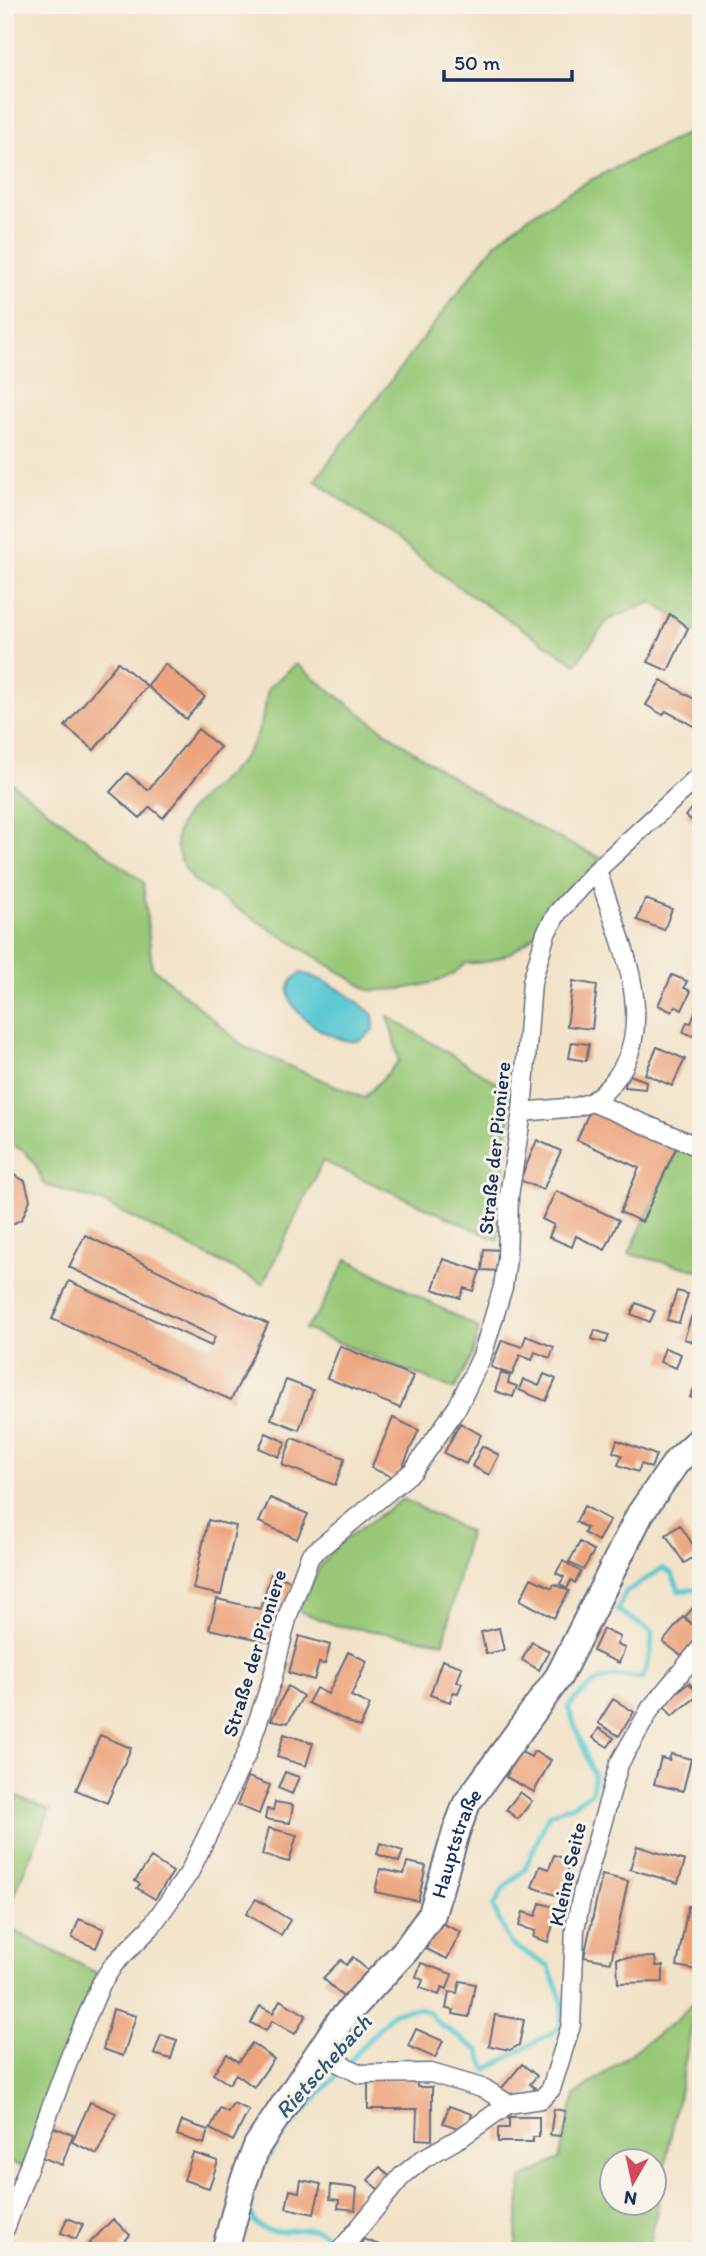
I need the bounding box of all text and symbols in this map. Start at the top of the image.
scale bar [444,38,571,82]
text: 50 m [454,50,501,75]
street label: Straße der Pioniere [472,1060,516,1236]
street label: Straße der Pioniere [217,1566,291,1740]
street label: Hauptstraße [425,1783,486,1901]
street label: Kleine Seite [543,1820,591,1928]
water label: Rietschebach [269,2008,378,2124]
north arrow [598,2148,668,2218]
text: N [622,2186,639,2211]

